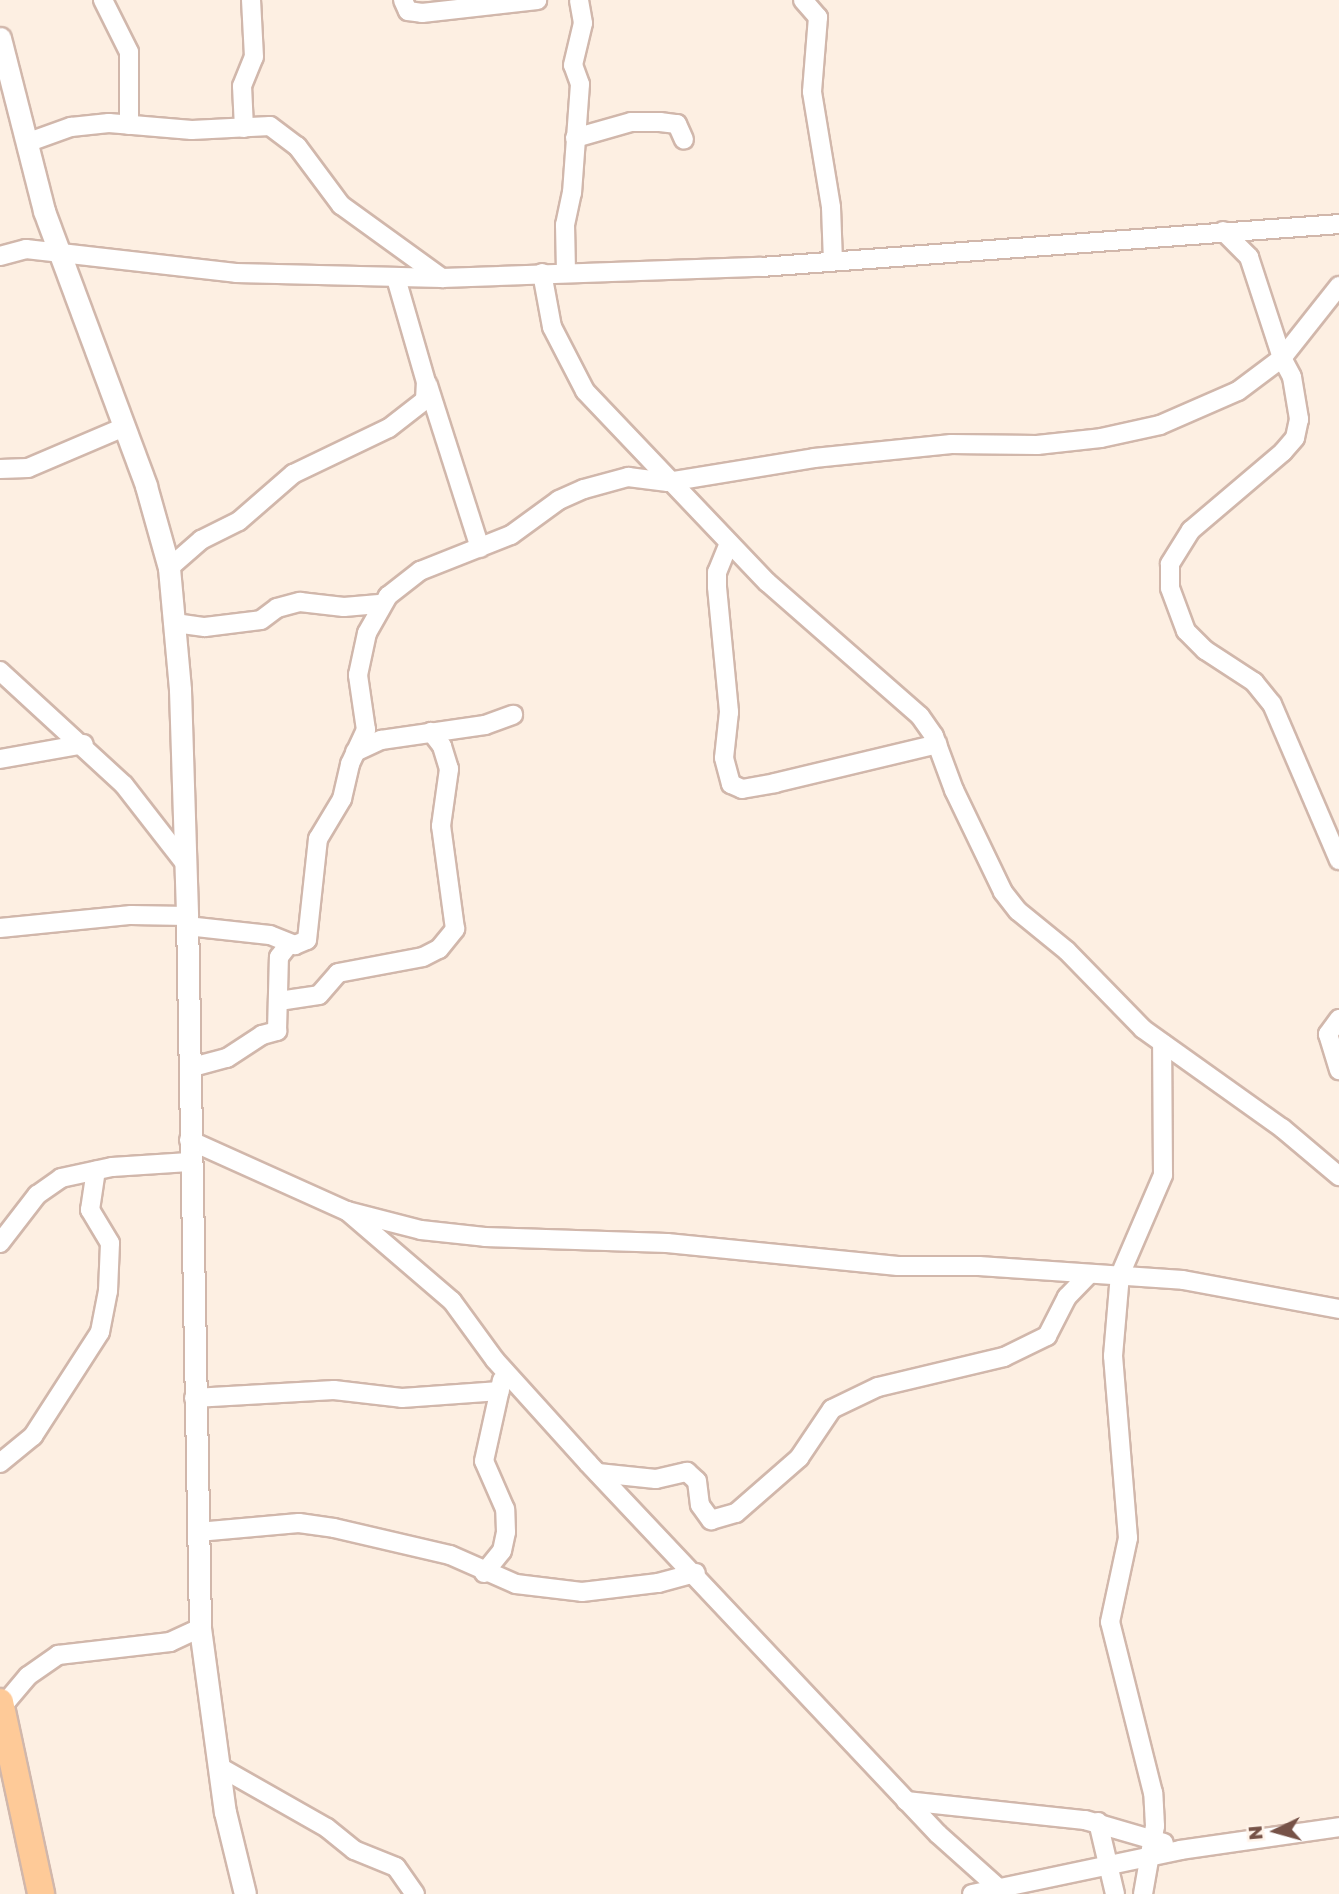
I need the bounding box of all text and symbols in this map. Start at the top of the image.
north arrow [1241,1796,1311,1866]
text: N [1242,1825,1267,1841]

